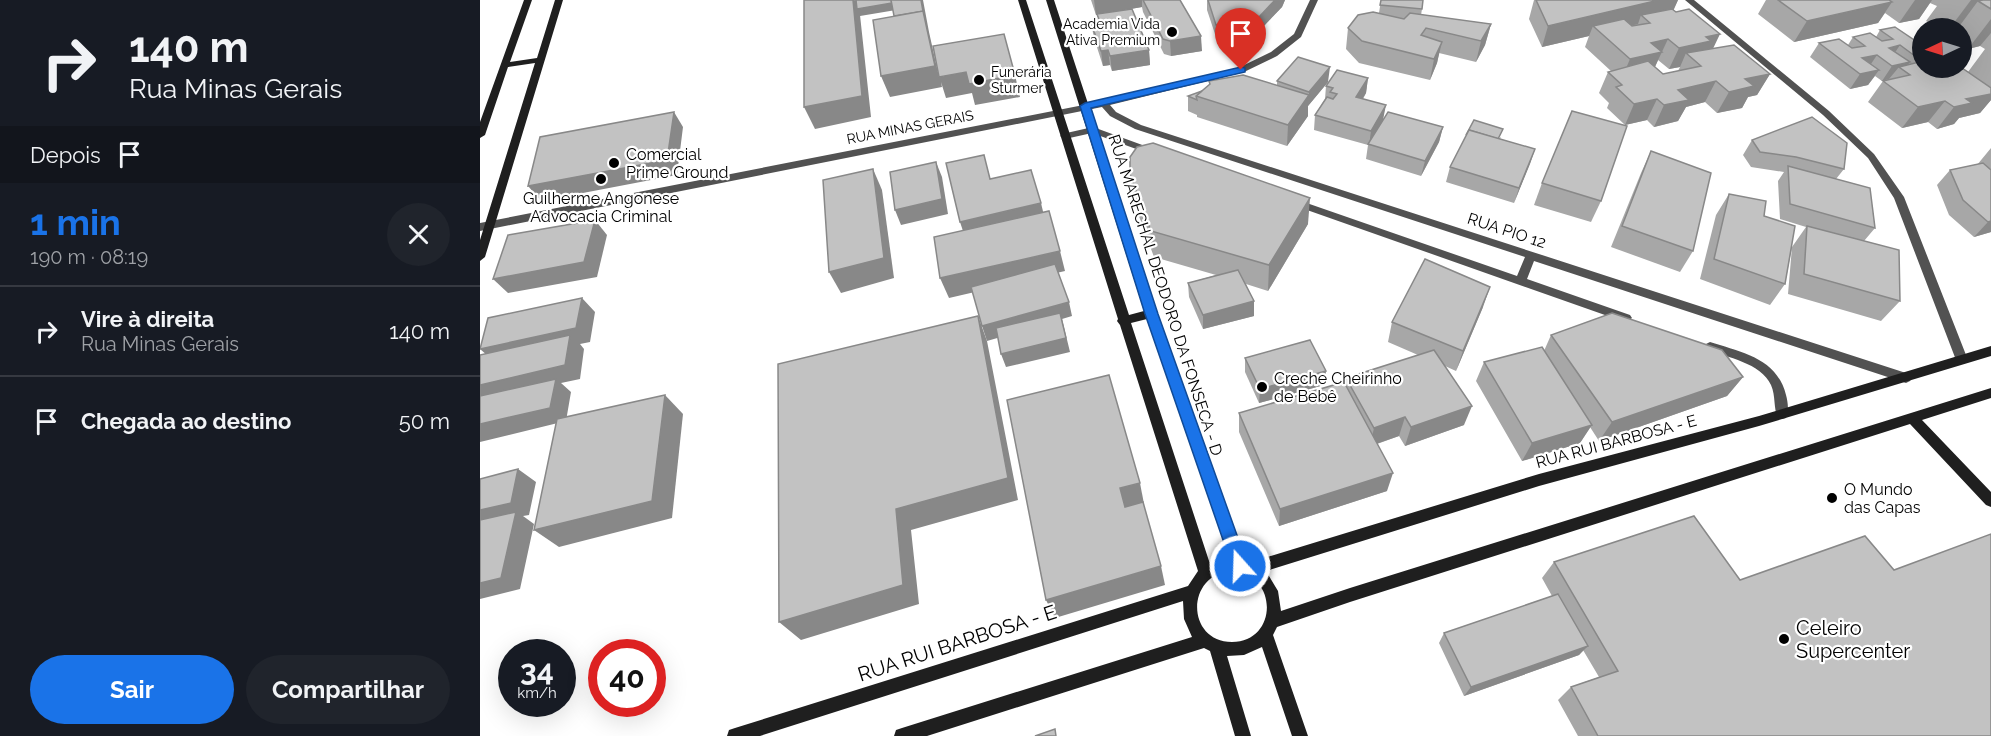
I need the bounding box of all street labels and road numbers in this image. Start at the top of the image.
street label: RUA MINAS GERAIS [845,107,975,147]
street label: RUA MARECHAL DEODORO DA FONSECA - D [1104,132,1227,458]
street label: RUA PIO 12 [1465,209,1549,252]
street label: RUA RUI BARBOSA - E [1534,411,1699,472]
street label: RUA RUI BARBOSA - E [855,600,1059,686]

